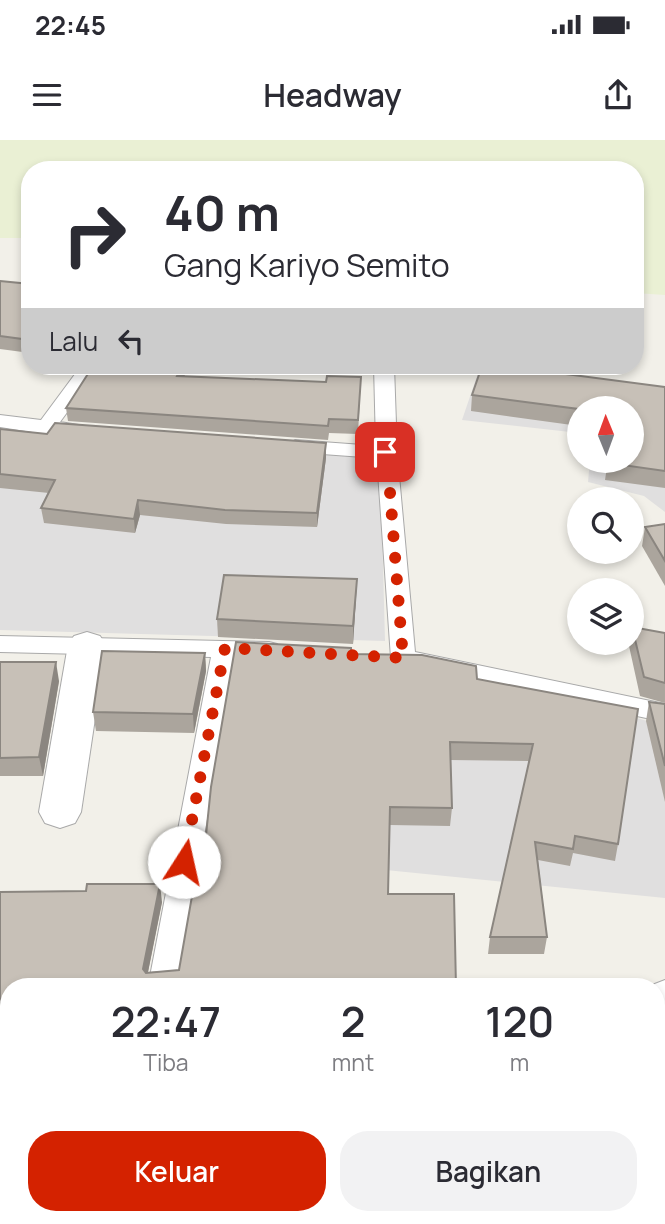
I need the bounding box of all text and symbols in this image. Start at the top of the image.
text: 22:45 [35,7,106,43]
text: Headway [263,73,402,117]
icon: menu [28,76,66,114]
icon: share [599,76,637,114]
text: 40 m [164,179,280,246]
icon: right [49,189,140,280]
text: Gang Kariyo Semito [164,243,450,287]
icon: left [112,322,150,360]
text: Lalu [49,323,98,359]
north arrow [567,396,644,472]
map controls [567,396,644,655]
pin [355,422,415,482]
icon: arrive [366,433,404,471]
button: search [567,487,644,564]
button: layers [567,578,644,655]
position arrow [147,825,221,899]
text: 22:47 [111,992,221,1050]
text: 2 [341,992,365,1050]
text: 120 [485,992,554,1050]
text: Tiba [143,1046,189,1078]
text: mnt [332,1046,374,1078]
text: m [510,1046,529,1078]
button: Keluar [28,1131,326,1211]
button: Bagikan [340,1131,637,1211]

